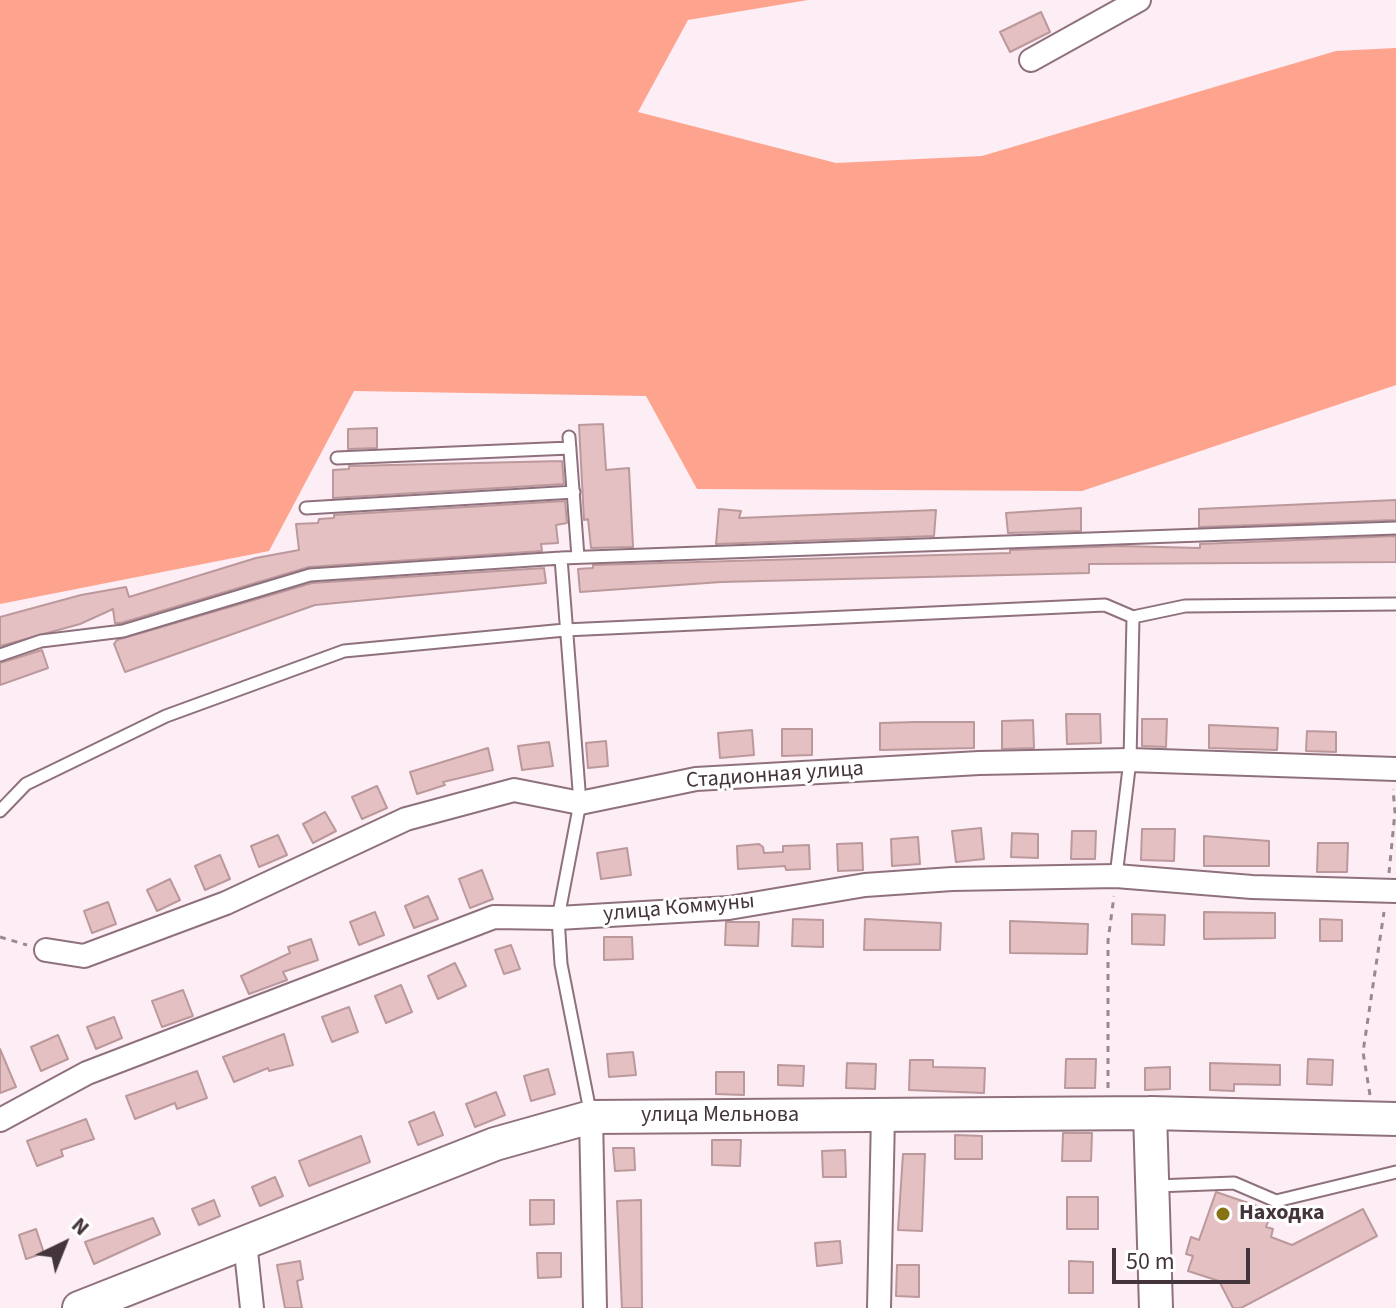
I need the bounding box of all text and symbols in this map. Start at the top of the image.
street label: Стадионная улица [685,757,865,795]
street label: улица Коммуны [602,889,756,929]
street label: улица Мельнова [641,1103,799,1129]
place label: Находка [1239,1201,1325,1227]
north arrow [24,1204,104,1284]
marker: Находка [1214,1205,1232,1223]
text: N [64,1210,97,1243]
scale bar [1116,1232,1254,1282]
text: 50 m [1126,1244,1175,1279]

